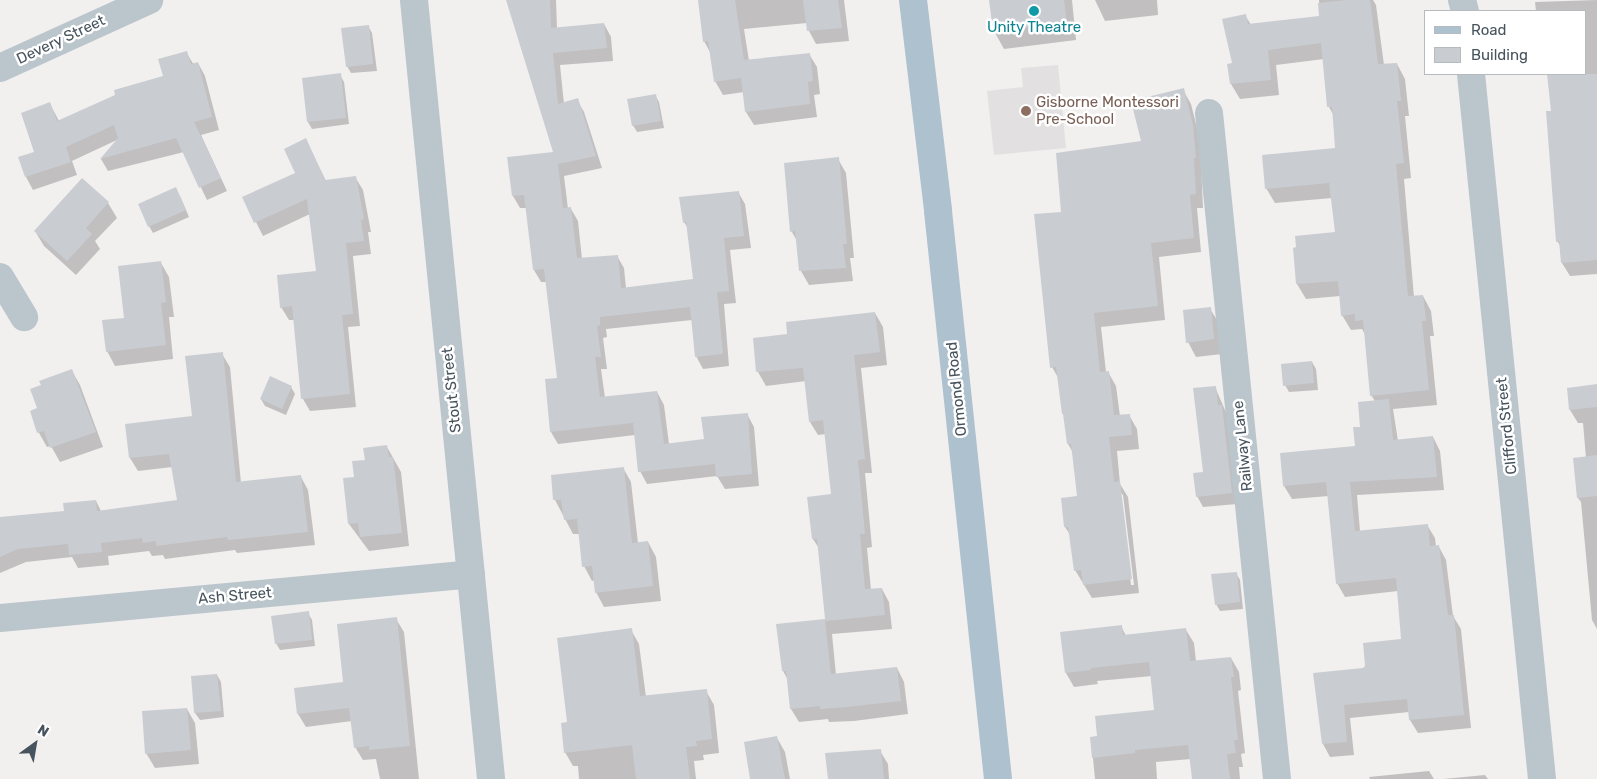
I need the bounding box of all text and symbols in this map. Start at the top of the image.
marker: Unity Theatre [1028,5,1040,17]
legend [1424,10,1587,75]
street label: Devery Street [14,12,108,68]
place label: Unity Theatre [987,19,1081,37]
text: Road [1471,21,1507,39]
text: Building [1471,46,1528,64]
place label: Gisborne Montessori Pre-School [1036,93,1179,128]
marker: Gisborne Montessori Pre-School [1020,105,1032,117]
street label: Ormond Road [943,341,971,437]
street label: Stout Street [439,346,465,434]
street label: Clifford Street [1493,377,1521,475]
street label: Railway Lane [1229,400,1257,492]
street label: Ash Street [197,584,273,608]
north arrow [10,719,60,769]
text: N [34,721,52,741]

